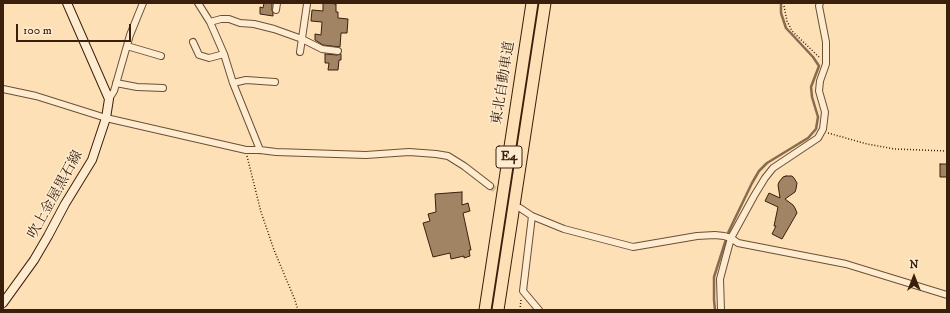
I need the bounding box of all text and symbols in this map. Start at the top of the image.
scale bar [18,16,133,42]
text: 100 m [23,23,52,38]
street label: 東北自動車道 [489,40,519,126]
road number: E4 [496,146,522,168]
street label: 吹上金屋黒石線 [25,148,87,242]
north arrow [894,257,934,297]
text: N [909,258,919,272]

